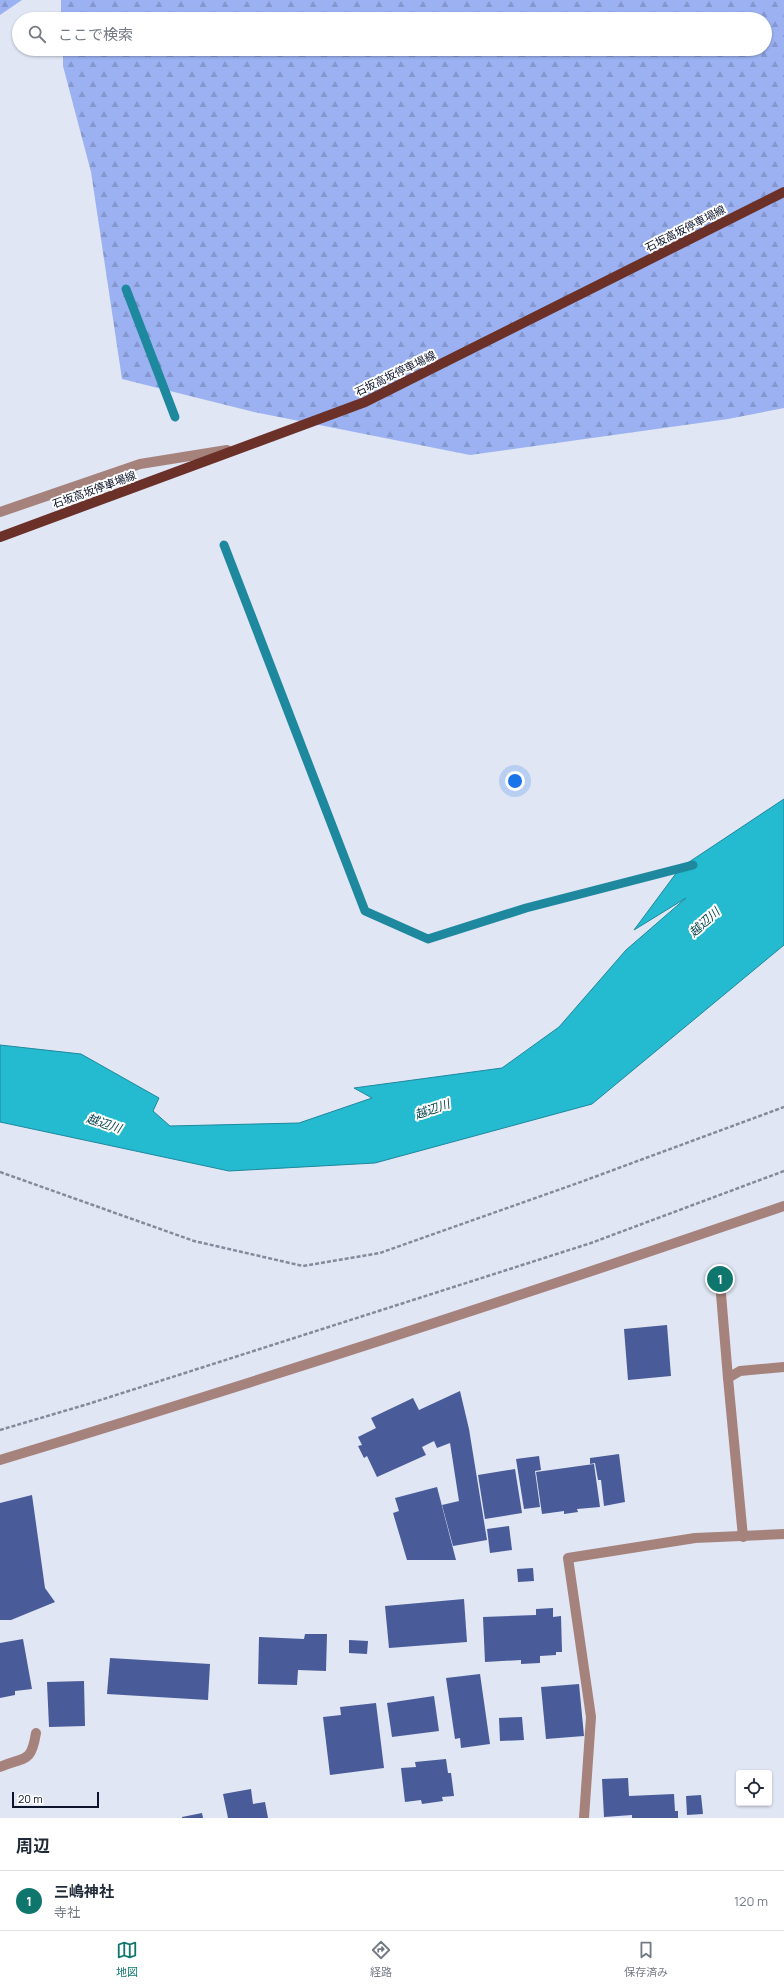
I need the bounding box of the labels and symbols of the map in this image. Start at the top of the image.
street label: 石坂高坂停車場線 [642,201,728,255]
street label: 石坂高坂停車場線 [352,347,438,399]
street label: 石坂高坂停車場線 [50,467,138,511]
your location [505,771,525,791]
water label: 越辺川 [685,902,725,940]
water label: 越辺川 [412,1094,454,1123]
water label: 越辺川 [84,1109,126,1137]
pin: 1 [707,1264,733,1294]
scale bar [12,1790,99,1809]

